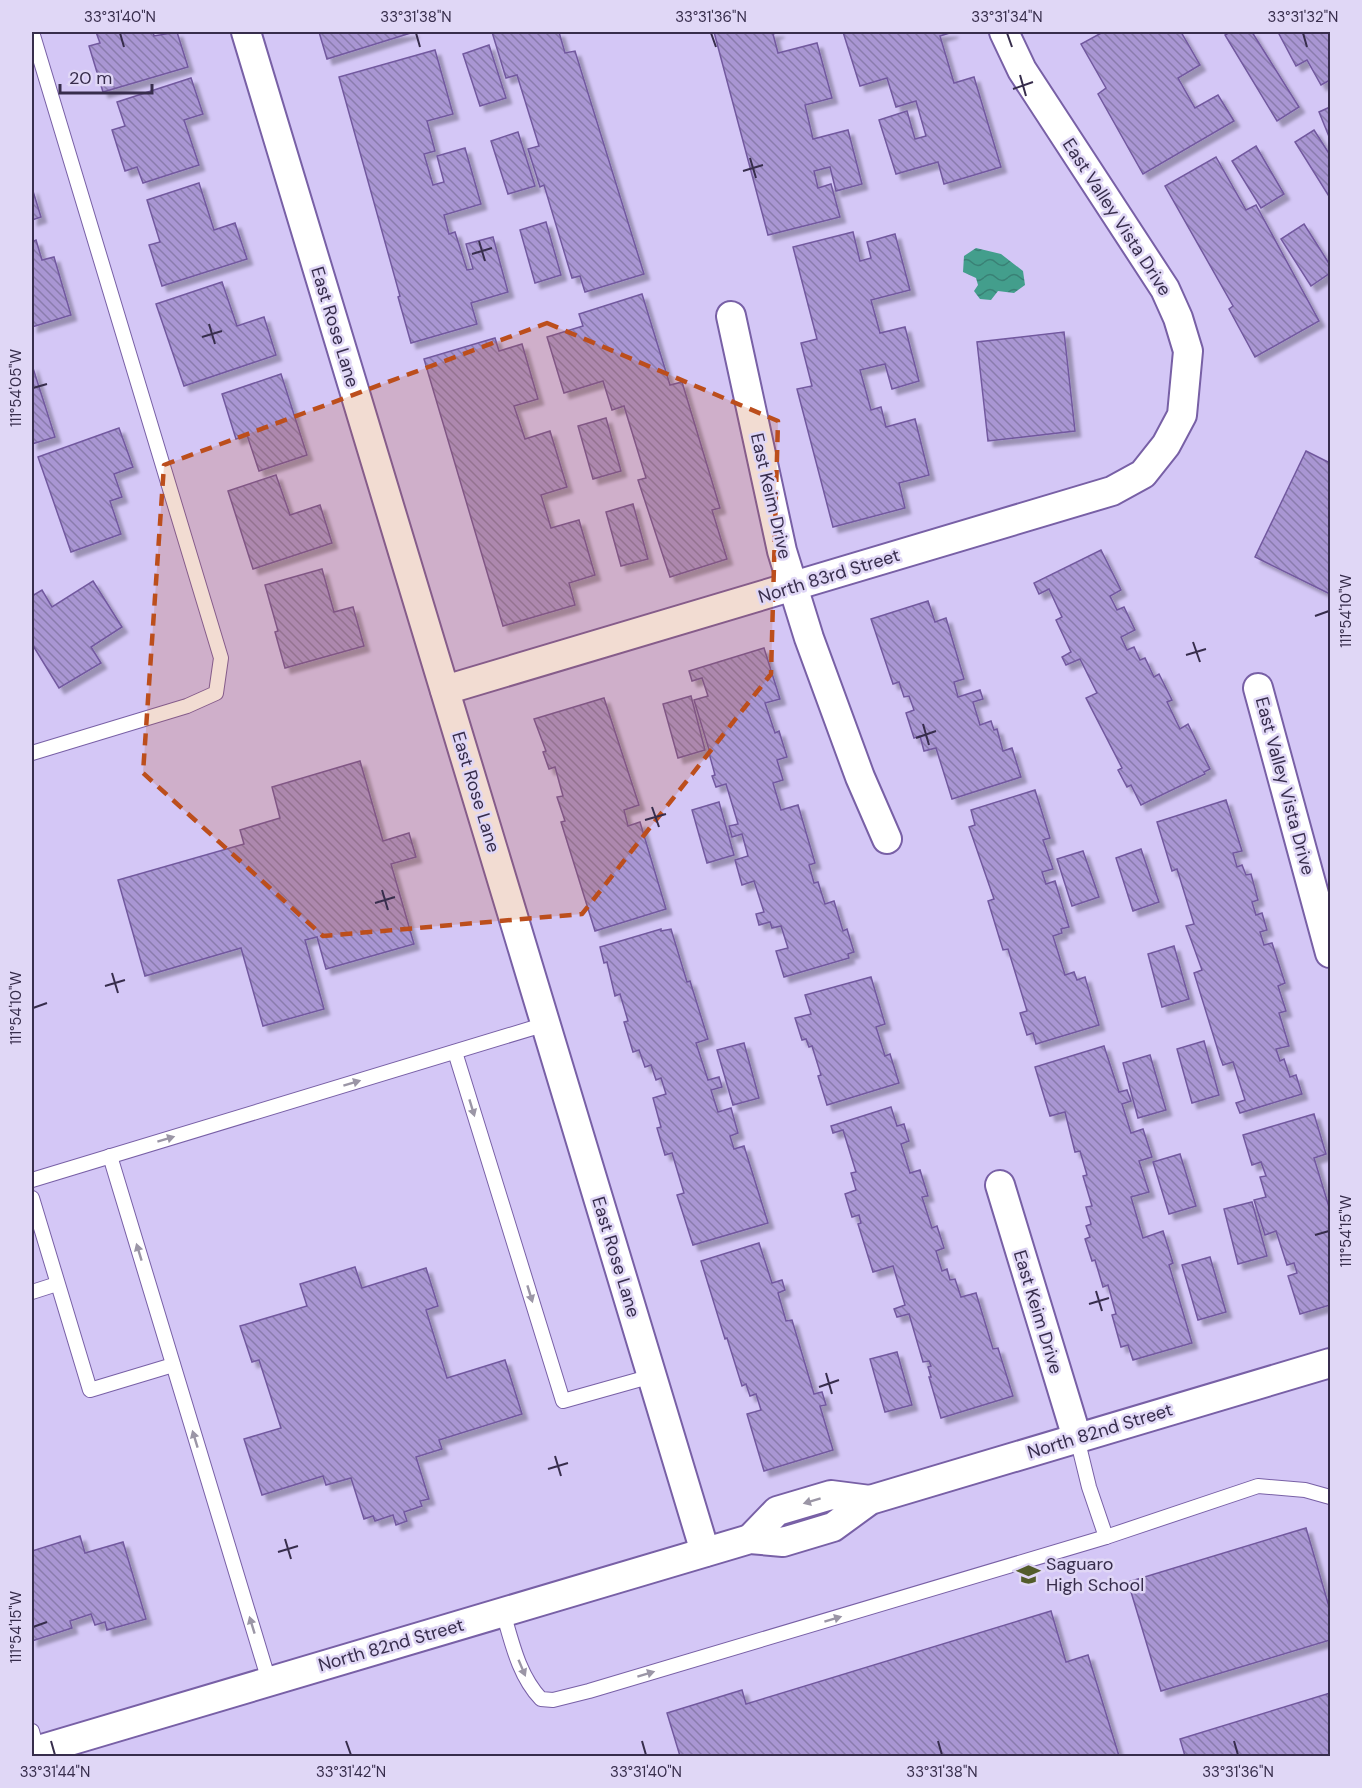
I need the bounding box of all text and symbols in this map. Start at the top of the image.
text: 33°31'40"N [84,7,156,27]
text: 33°31'38"N [380,7,452,27]
text: 33°31'36"N [675,7,747,27]
text: 33°31'34"N [971,7,1043,27]
text: 33°31'32"N [1268,7,1338,27]
scale bar [60,57,152,95]
text: 20 m [69,66,112,90]
street label: East Valley Vista Drive [1057,134,1177,300]
street label: East Rose Lane [305,264,365,390]
text: 111°54'05"W [6,349,26,427]
street label: East Keim Drive [745,431,797,561]
street label: North 83rd Street [755,543,903,609]
text: 111°54'10"W [1336,574,1356,648]
street label: East Valley Vista Drive [1250,694,1320,878]
street label: East Rose Lane [446,729,506,855]
text: 111°54'10"W [6,971,26,1045]
one-way arrow [343,1078,361,1087]
one-way arrow [468,1099,477,1117]
one-way arrow [157,1134,175,1143]
street label: East Rose Lane [586,1194,646,1320]
text: 111°54'15"W [1336,1194,1356,1267]
one-way arrow [134,1243,143,1261]
street label: East Keim Drive [1008,1247,1068,1377]
one-way arrow [525,1285,535,1303]
street label: North 82nd Street [1025,1398,1175,1464]
one-way arrow [190,1430,200,1448]
one-way arrow [803,1497,821,1506]
place label: Saguaro High School [1046,1552,1144,1597]
school or university icon: Saguaro High School [1015,1561,1041,1587]
text: 111°54'15"W [6,1590,26,1663]
street label: North 82nd Street [315,1613,467,1677]
one-way arrow [824,1614,842,1623]
one-way arrow [247,1616,256,1634]
one-way arrow [518,1659,527,1677]
one-way arrow [637,1669,655,1678]
text: 33°31'44"N [20,1762,90,1782]
text: 33°31'42"N [316,1762,386,1782]
text: 33°31'40"N [610,1762,682,1782]
text: 33°31'38"N [906,1762,978,1782]
text: 33°31'36"N [1202,1762,1274,1782]

